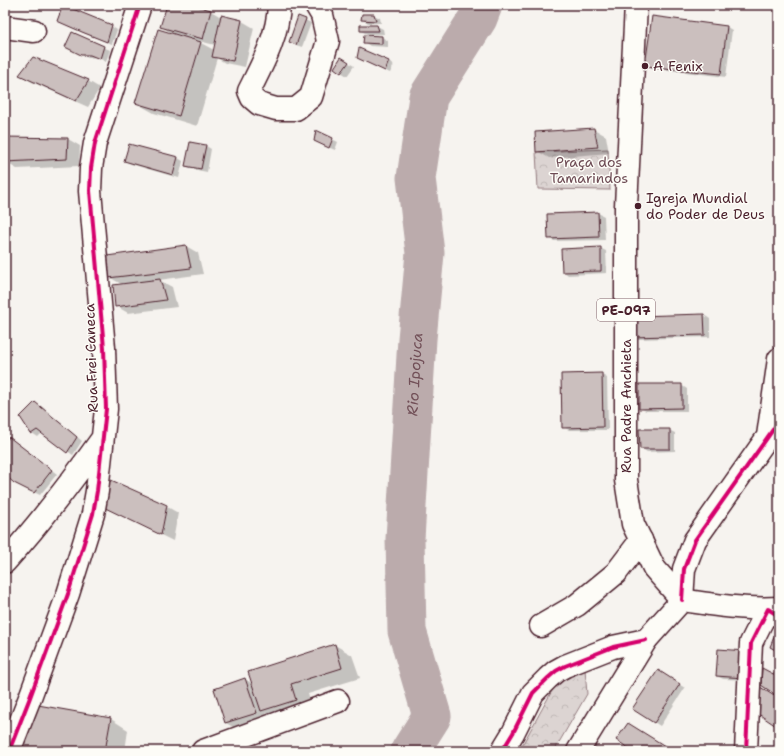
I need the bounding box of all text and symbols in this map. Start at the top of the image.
place label: A Fenix [653,57,703,75]
marker: A Fenix [640,61,650,71]
park label: Praça dos Tamarindos [550,153,628,187]
place label: Igreja Mundial do Poder de Deus [646,189,765,223]
marker: Igreja Mundial do Poder de Deus [633,201,643,211]
road number: PE-097 [597,299,655,321]
street label: Rua Frei Caneca [80,303,102,413]
water label: Rio Ipojuca [402,332,428,417]
street label: Rua Padre Anchieta [617,339,635,473]

